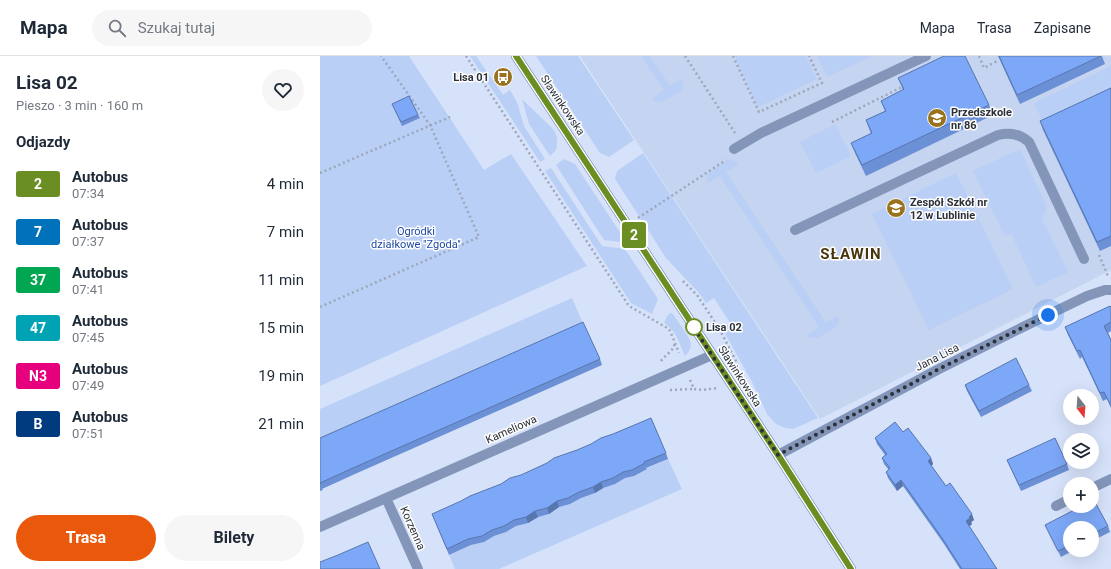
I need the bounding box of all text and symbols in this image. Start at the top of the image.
search box [92,10,372,46]
text: Mapa [20,16,68,39]
icon: search [106,17,128,39]
text: Szukaj tutaj [138,19,215,37]
text: Mapa [920,20,955,36]
text: Trasa [977,20,1012,36]
text: Zapisane [1034,20,1091,36]
bus stop icon: Lisa 01 [492,66,514,88]
button: heart [262,69,304,111]
text: Lisa 02 [16,71,78,94]
place label: Lisa 01 [453,71,489,84]
street label: Sławinkowska [538,73,588,138]
text: Pieszo · 3 min · 160 m [16,98,143,113]
place label: Przedszkole nr 86 [951,106,1012,132]
school or university icon: Przedszkole nr 86 [926,107,948,129]
text: Odjazdy [16,133,70,151]
text: Autobus [72,168,128,186]
text: 4 min [267,175,304,193]
text: 2 [34,176,42,192]
text: 07:34 [72,186,104,201]
place label: Zespół Szkół nr 12 w Lublinie [910,196,987,222]
school or university icon: Zespół Szkół nr 12 w Lublinie [885,197,907,219]
text: Autobus [72,216,128,234]
line badge: 2 [621,222,647,248]
text: 7 min [267,223,304,241]
text: 7 [34,224,42,240]
park label: Ogródki działkowe "Zgoda" [371,225,461,251]
text: 2 [630,227,638,243]
text: 07:37 [72,234,104,249]
district label: SŁAWIN [820,245,882,263]
text: Autobus [72,264,128,282]
text: 11 min [258,271,304,289]
text: 37 [30,272,46,288]
text: 07:41 [72,282,104,297]
your location [1038,305,1058,325]
text: Autobus [72,312,128,330]
marker: Lisa 02 [685,318,703,336]
text: 15 min [258,319,304,337]
text: 47 [30,320,46,336]
place label: Lisa 02 [706,321,742,334]
text: 07:45 [72,330,104,345]
street label: Jana Lisa [913,341,961,374]
street label: Sławinkowska [715,343,764,409]
text: Autobus [72,360,128,378]
text: 19 min [258,367,304,385]
text: N3 [29,368,47,384]
text: 07:49 [72,378,104,393]
north arrow [1063,389,1099,425]
map controls [1063,389,1099,557]
text: Autobus [72,408,128,426]
street label: Kameliowa [484,412,539,446]
text: 21 min [258,415,304,433]
text: B [34,416,42,432]
text: 07:51 [72,426,104,441]
button: layers [1063,433,1099,469]
button: + [1063,477,1099,513]
street label: Korzenna [397,504,428,552]
button: Trasa [16,515,156,561]
button: Bilety [164,515,304,561]
button: − [1063,521,1099,557]

